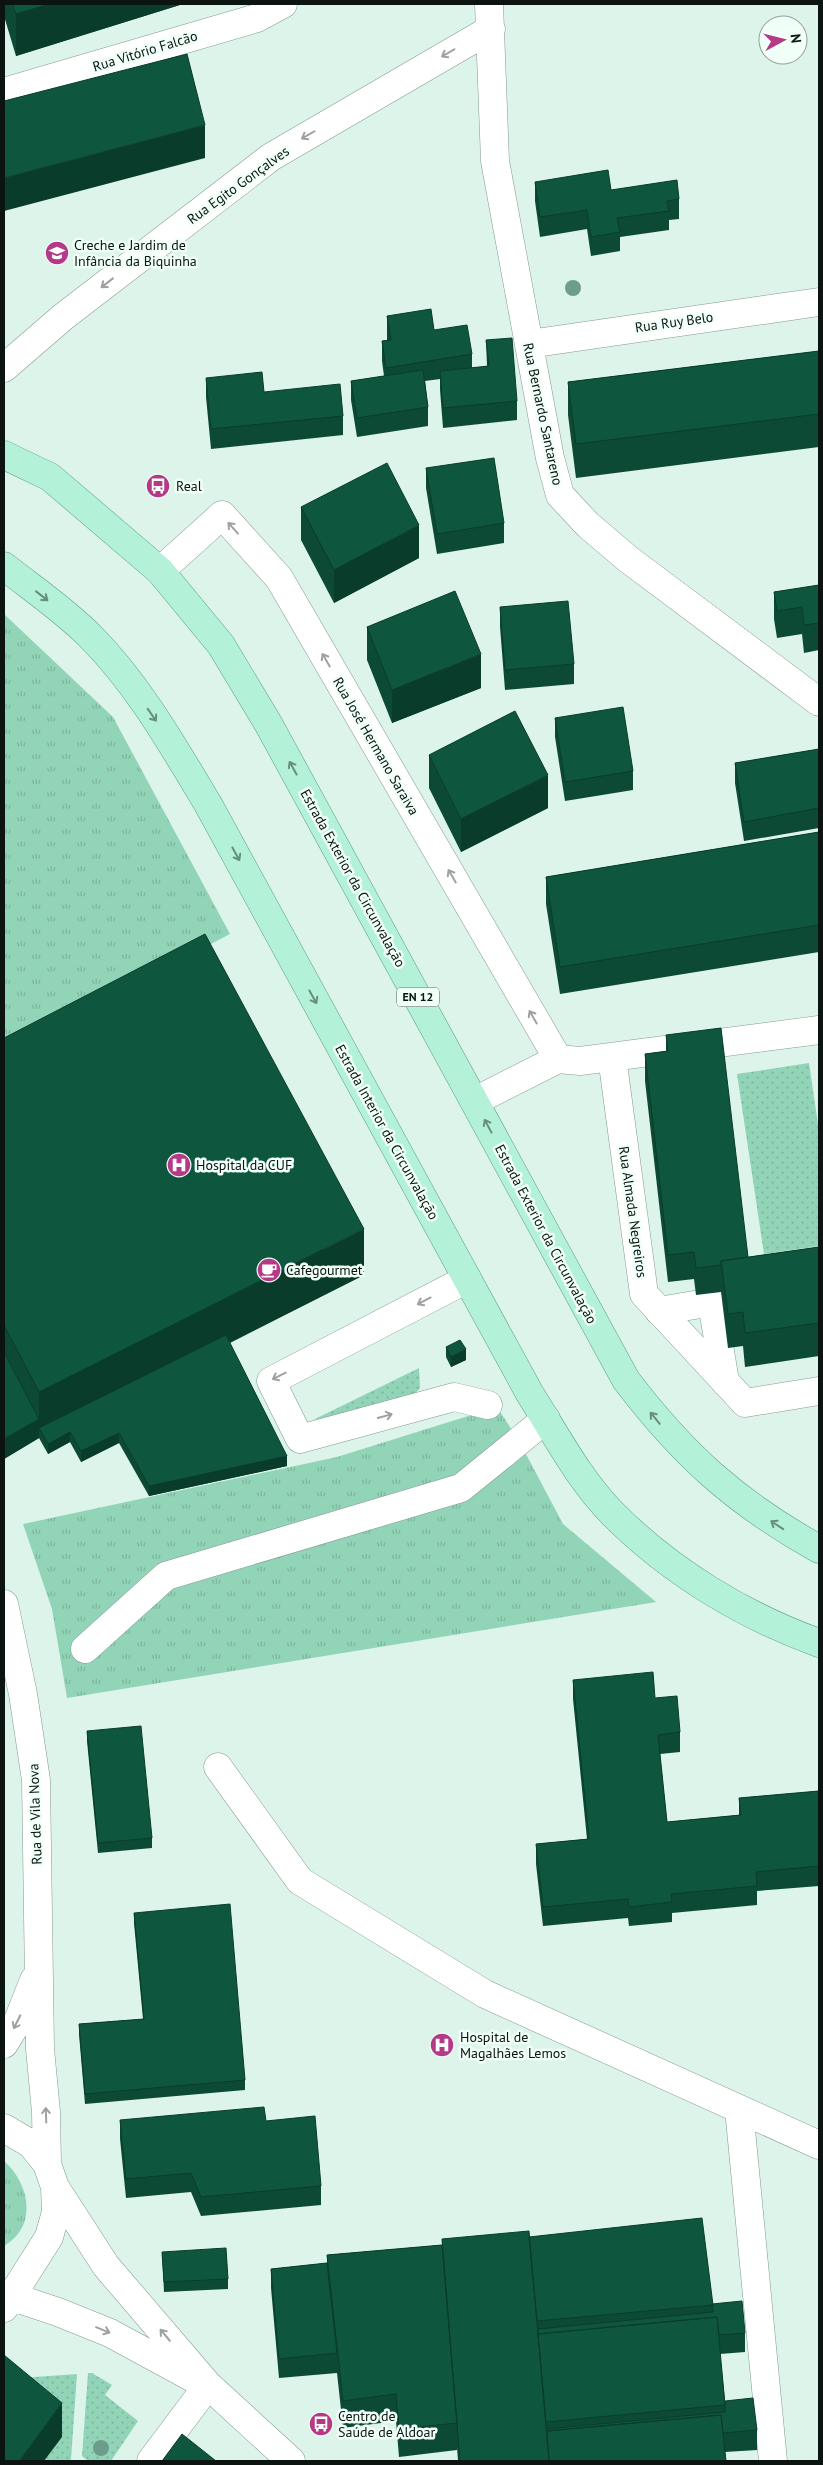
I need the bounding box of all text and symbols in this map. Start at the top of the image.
north arrow [758,15,808,65]
street label: Rua Vitório Falcão [90,27,200,75]
text: N [786,33,805,44]
one-way arrow [442,49,456,59]
one-way arrow [302,131,316,141]
street label: Rua Egito Gonçalves [183,142,293,228]
place label: Creche e Jardim de Infância da Biquinha [74,236,197,270]
school or university icon: Creche e Jardim de Infância da Biquinha [44,240,70,266]
one-way arrow [101,278,114,289]
street label: Rua Ruy Belo [634,308,714,336]
street label: Rua Bernardo Santareno [519,341,567,487]
bus stop icon: Real [145,473,171,499]
place label: Real [176,477,202,495]
one-way arrow [227,521,239,534]
one-way arrow [35,591,48,602]
one-way arrow [321,653,331,667]
street label: Rua José Hermano Saraiva [329,674,423,818]
one-way arrow [147,707,157,721]
one-way arrow [288,760,298,775]
street label: Estrada Exterior da Circunvalação [296,786,410,970]
one-way arrow [231,846,241,861]
one-way arrow [446,869,456,884]
road number: EN 12 [397,988,439,1006]
one-way arrow [309,989,319,1003]
one-way arrow [528,1010,538,1024]
street label: Estrada Interior da Circunvalação [331,1041,443,1223]
one-way arrow [483,1118,493,1133]
street label: Estrada Exterior da Circunvalação [491,1141,601,1327]
street label: Rua Almada Negreiros [615,1145,651,1279]
hospital icon: Hospital da CUF [166,1152,192,1178]
place label: Hospital da CUF [196,1156,292,1174]
cafe icon: Cafegourmet [256,1257,282,1283]
place label: Cafegourmet [286,1261,363,1279]
one-way arrow [416,1296,431,1306]
one-way arrow [272,1371,287,1381]
one-way arrow [376,1411,392,1420]
one-way arrow [650,1412,661,1425]
one-way arrow [770,1519,784,1530]
street label: Rua de Vila Nova [24,1763,46,1865]
one-way arrow [11,2015,21,2030]
place label: Hospital de Magalhães Lemos [460,2028,566,2062]
hospital icon: Hospital de Magalhães Lemos [429,2032,455,2058]
one-way arrow [41,2107,50,2123]
one-way arrow [95,2326,110,2336]
one-way arrow [159,2329,170,2342]
place label: Centro de Saúde de Aldoar [338,2407,435,2441]
bus stop icon: Centro de Saúde de Aldoar [308,2411,334,2437]

